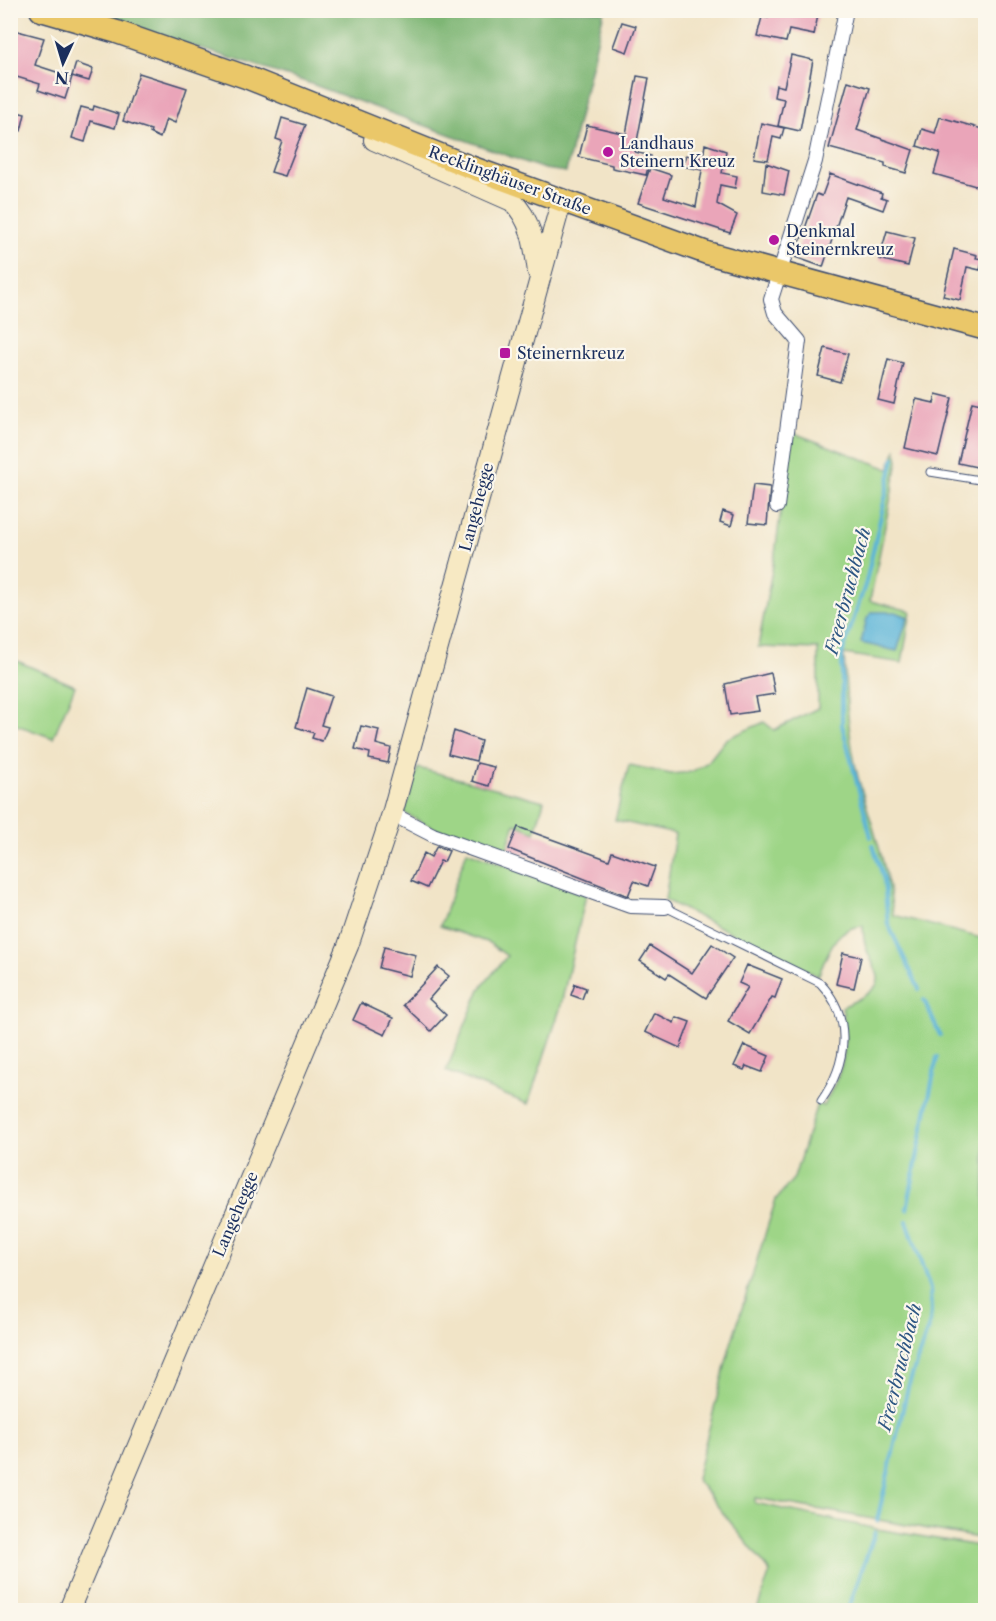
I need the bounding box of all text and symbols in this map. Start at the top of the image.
north arrow [33,33,93,93]
text: N [54,67,70,88]
place label: Landhaus Steinern Kreuz [620,133,735,171]
street label: Recklinghäuser Straße [426,141,594,219]
marker: Landhaus Steinern Kreuz [601,145,615,159]
place label: Denkmal Steinernkreuz [786,221,894,259]
marker: Denkmal Steinernkreuz [767,233,781,247]
place label: Steinernkreuz [517,343,625,363]
marker: Steinernkreuz [498,346,512,360]
street label: Langehegge [455,460,497,554]
water label: Freerbruchbach [820,525,875,659]
street label: Langehegge [208,1168,262,1260]
water label: Freerbruchbach [873,1301,926,1435]

